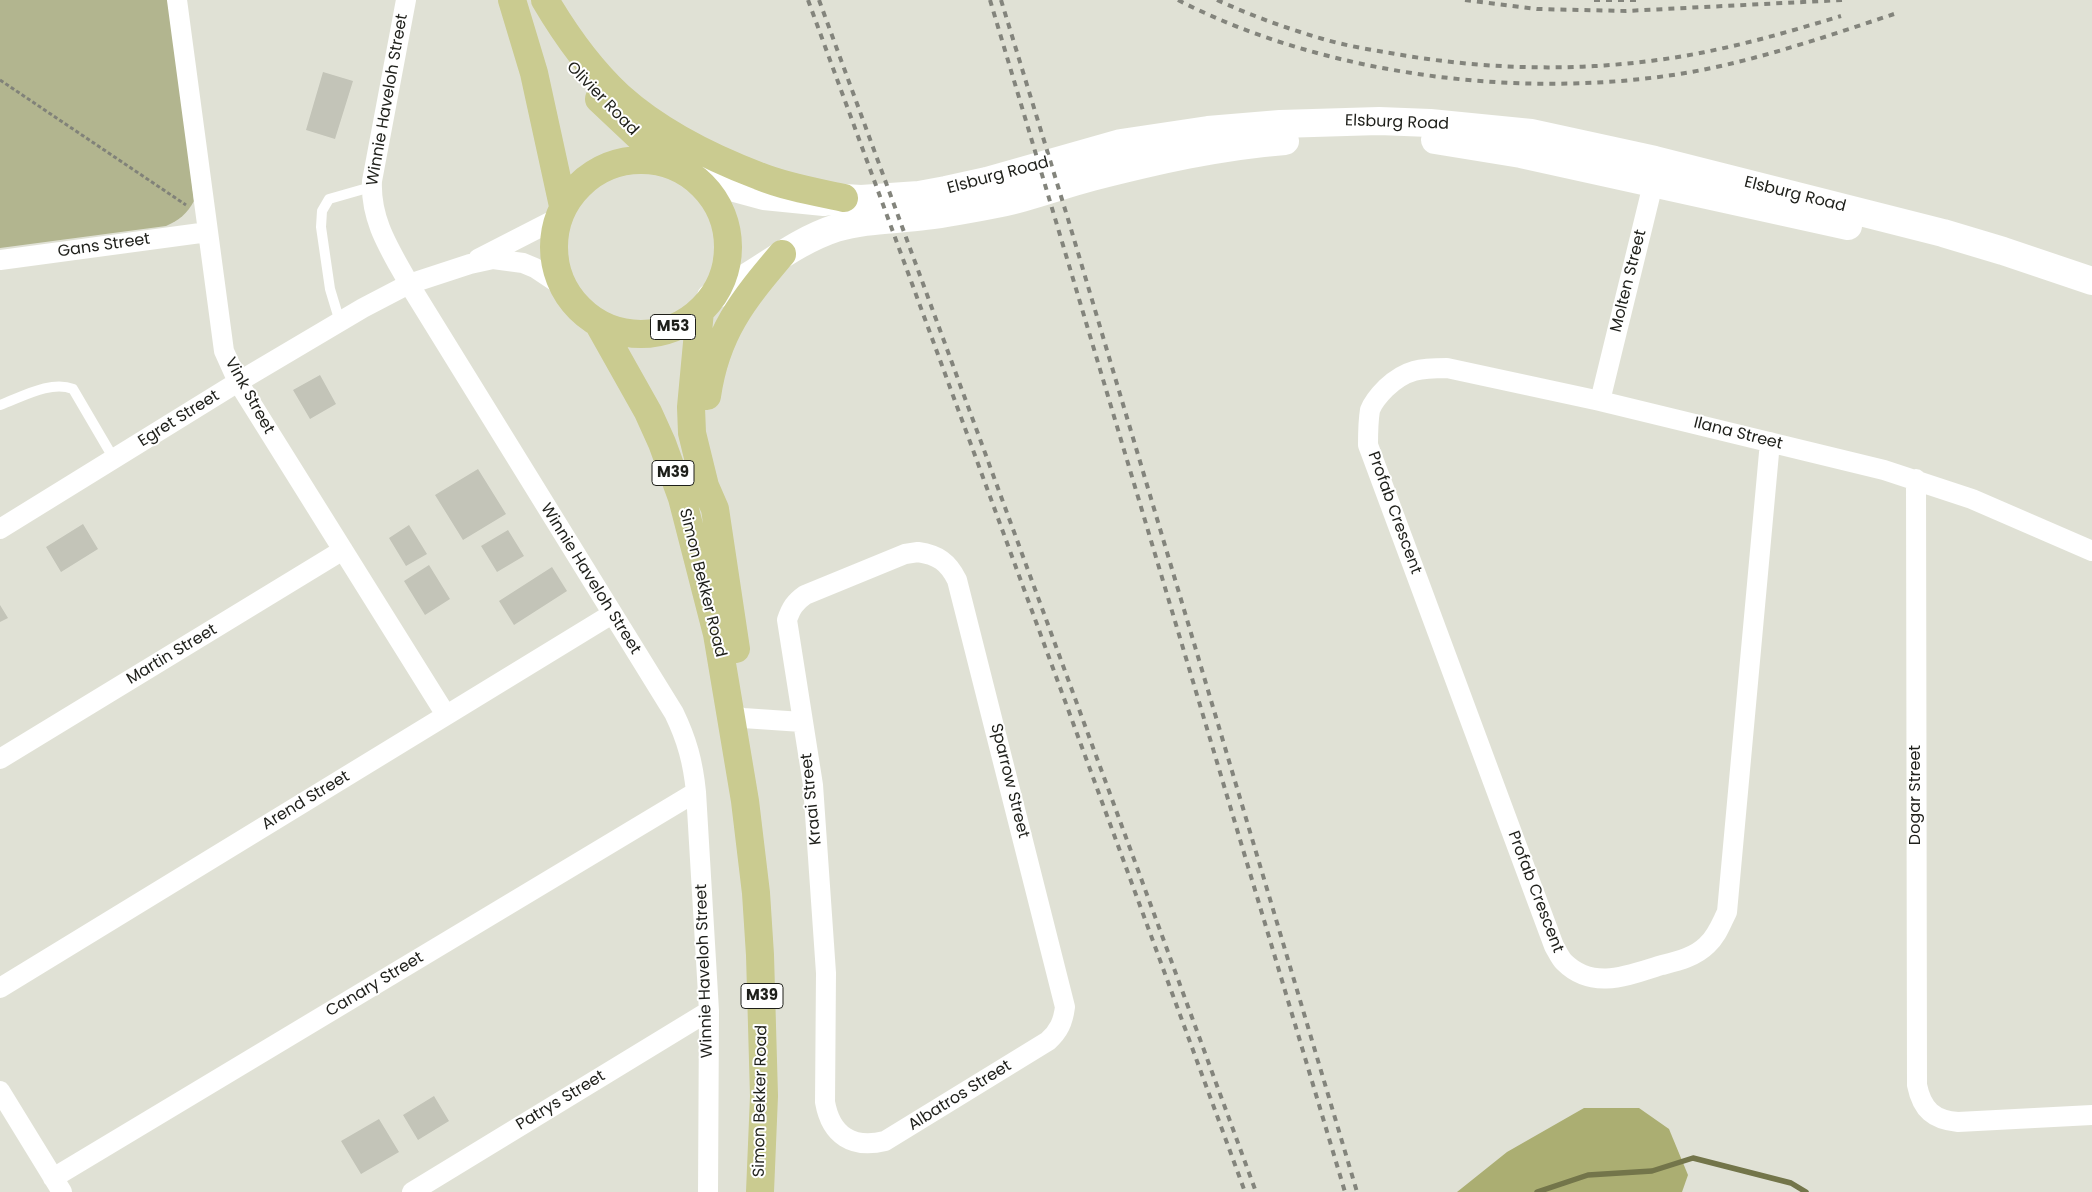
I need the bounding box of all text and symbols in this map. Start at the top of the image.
street label: Winnie Haveloh Street [363,12,413,188]
street label: Olivier Road [562,58,642,140]
street label: Elsburg Road [1345,112,1449,134]
street label: Elsburg Road [945,153,1051,199]
street label: Elsburg Road [1742,173,1848,217]
street label: Molten Street [1607,228,1651,334]
street label: Gans Street [57,230,151,262]
road number: M53 [650,314,696,340]
street label: Vink Street [220,354,278,438]
street label: Egret Street [135,387,223,451]
street label: Ilana Street [1692,414,1784,454]
street label: Profab Crescent [1363,449,1425,577]
road number: M39 [652,460,694,486]
street label: Winnie Haveloh Street [536,500,644,658]
street label: Simon Bekker Road [674,507,730,659]
street label: Martin Street [123,621,221,689]
street label: Sparrow Street [985,722,1033,840]
street label: Dogar Street [1906,745,1926,845]
street label: Kraai Street [798,752,826,846]
street label: Arend Street [259,767,353,835]
street label: Profab Crescent [1503,828,1567,956]
street label: Winnie Haveloh Street [692,883,718,1059]
street label: Canary Street [323,948,427,1022]
road number: M39 [741,984,783,1008]
street label: Simon Bekker Road [750,1025,772,1177]
street label: Albatros Street [905,1057,1015,1135]
street label: Patrys Street [513,1067,609,1135]

